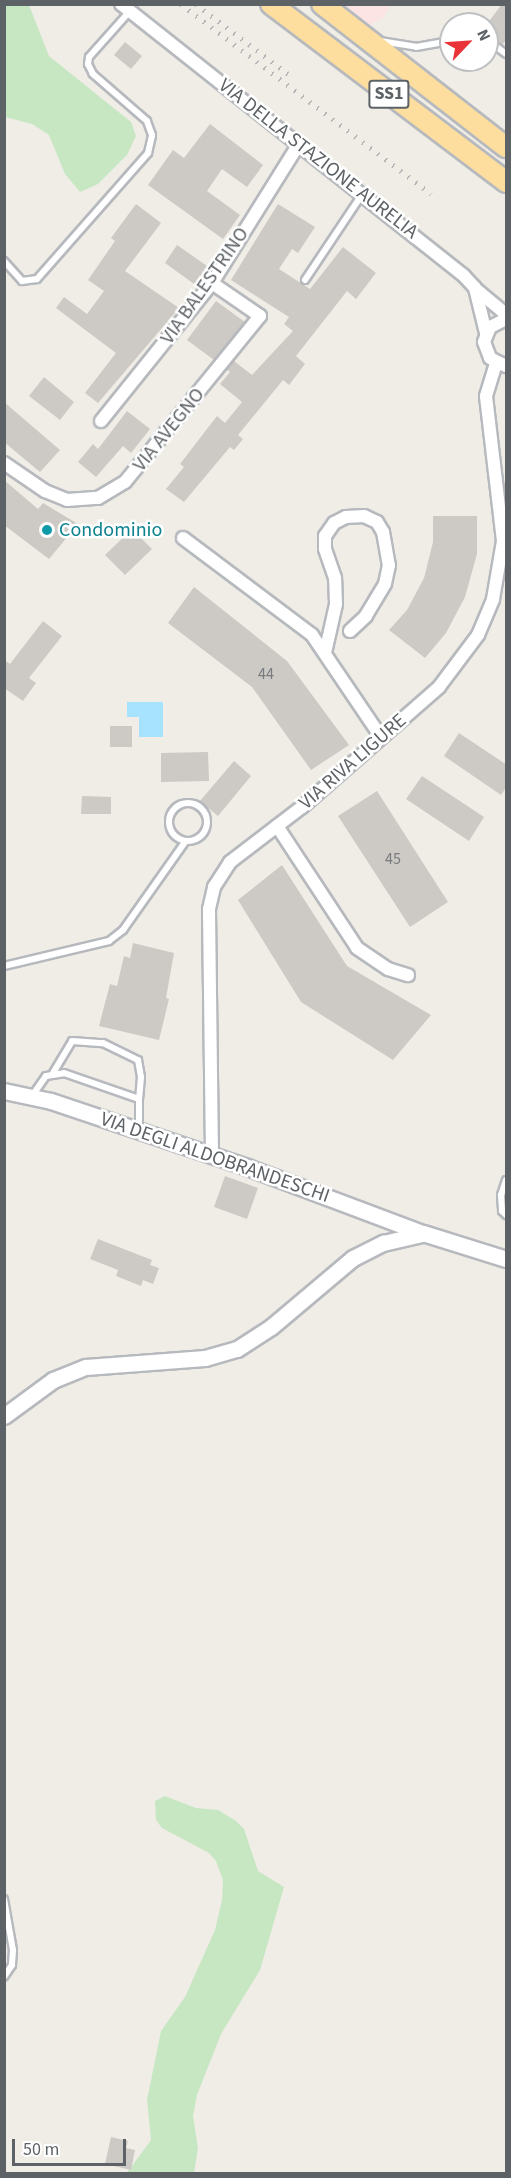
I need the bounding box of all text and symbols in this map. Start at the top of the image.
north arrow [439,12,499,72]
text: N [471,26,496,45]
street label: VIA DELLA STAZIONE AURELIA [213,74,423,244]
road number: SS1 [368,79,410,109]
street label: VIA BALESTRINO [156,223,254,349]
street label: VIA AVEGNO [128,383,210,477]
place label: Condominio [59,518,162,542]
marker: Condominio [40,523,54,537]
house number: 44 [258,664,274,684]
street label: VIA RIVA LIGURE [295,709,411,815]
house number: 45 [385,849,401,869]
street label: VIA DEGLI ALDOBRANDESCHI [97,1107,333,1209]
scale bar [15,2127,129,2165]
text: 50 m [23,2137,59,2162]

